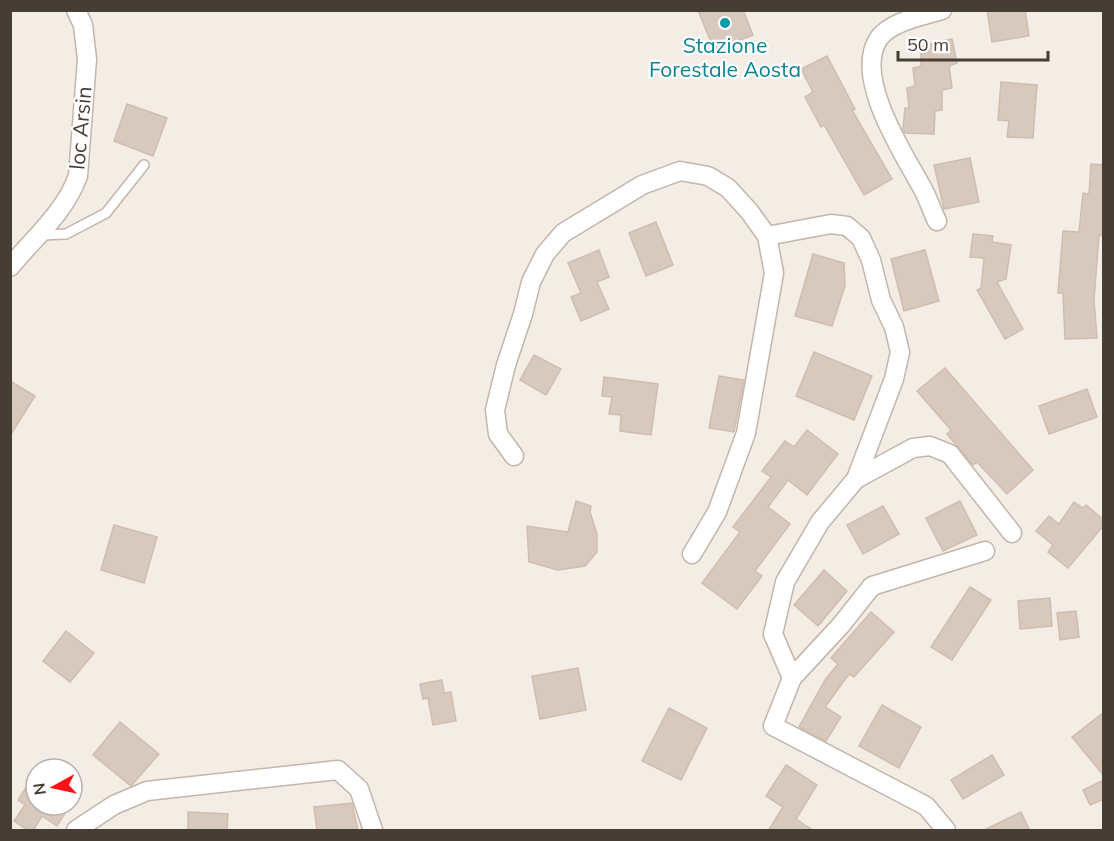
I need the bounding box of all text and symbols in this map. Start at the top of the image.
marker: Stazione Forestale Aosta [718,16,732,30]
scale bar [898,24,1048,62]
place label: Stazione Forestale Aosta [649,32,801,82]
text: 50 m [907,33,949,56]
street label: loc Arsin [63,85,97,171]
north arrow [24,757,84,817]
text: N [28,782,50,796]

